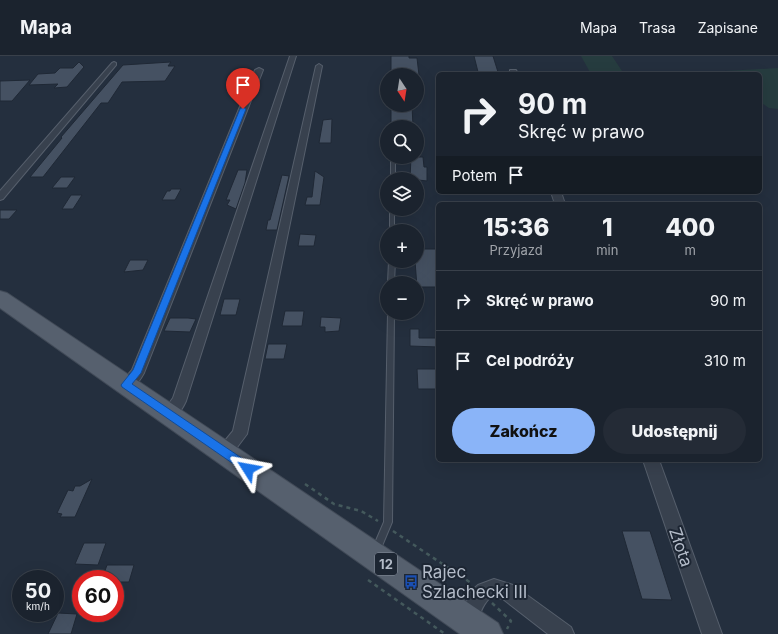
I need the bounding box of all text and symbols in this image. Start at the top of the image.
text: Mapa [20,16,72,39]
text: Mapa [580,19,617,36]
text: Trasa [639,19,676,36]
text: Zapisane [698,19,758,36]
pin [226,68,260,109]
north arrow [380,68,424,112]
map controls [380,68,424,320]
icon: arrive [232,74,254,96]
text: 90 m [518,87,587,121]
icon: right [452,88,504,140]
button: search [380,120,424,164]
text: Skręć w prawo [518,121,645,142]
icon: arrive [505,164,527,186]
text: Potem [452,166,497,185]
button: layers [380,172,424,216]
text: 15:36 [483,213,549,242]
text: 1 [602,213,613,242]
text: 400 [665,213,715,242]
button: + [380,224,424,268]
text: Przyjazd [490,242,543,258]
text: min [596,242,618,258]
text: m [685,242,696,258]
button: − [380,276,424,320]
icon: right [452,290,474,312]
text: Skręć w prawo [486,291,594,310]
text: 90 m [710,291,746,310]
icon: arrive [452,350,474,372]
text: Cel podróży [486,351,574,370]
text: 310 m [704,351,746,370]
button: Zakończ [452,408,595,454]
button: Udostępnij [603,408,746,454]
position arrow [227,448,269,490]
street label: Złota [665,525,697,569]
road number: 12 [375,553,397,575]
place label: Rajec Szlachecki III [422,562,527,602]
speed limit sign: 60 [72,570,124,622]
bus stop icon: Rajec Szlachecki III [403,574,419,590]
text: 50 [25,579,51,603]
text: km/h [26,600,50,612]

